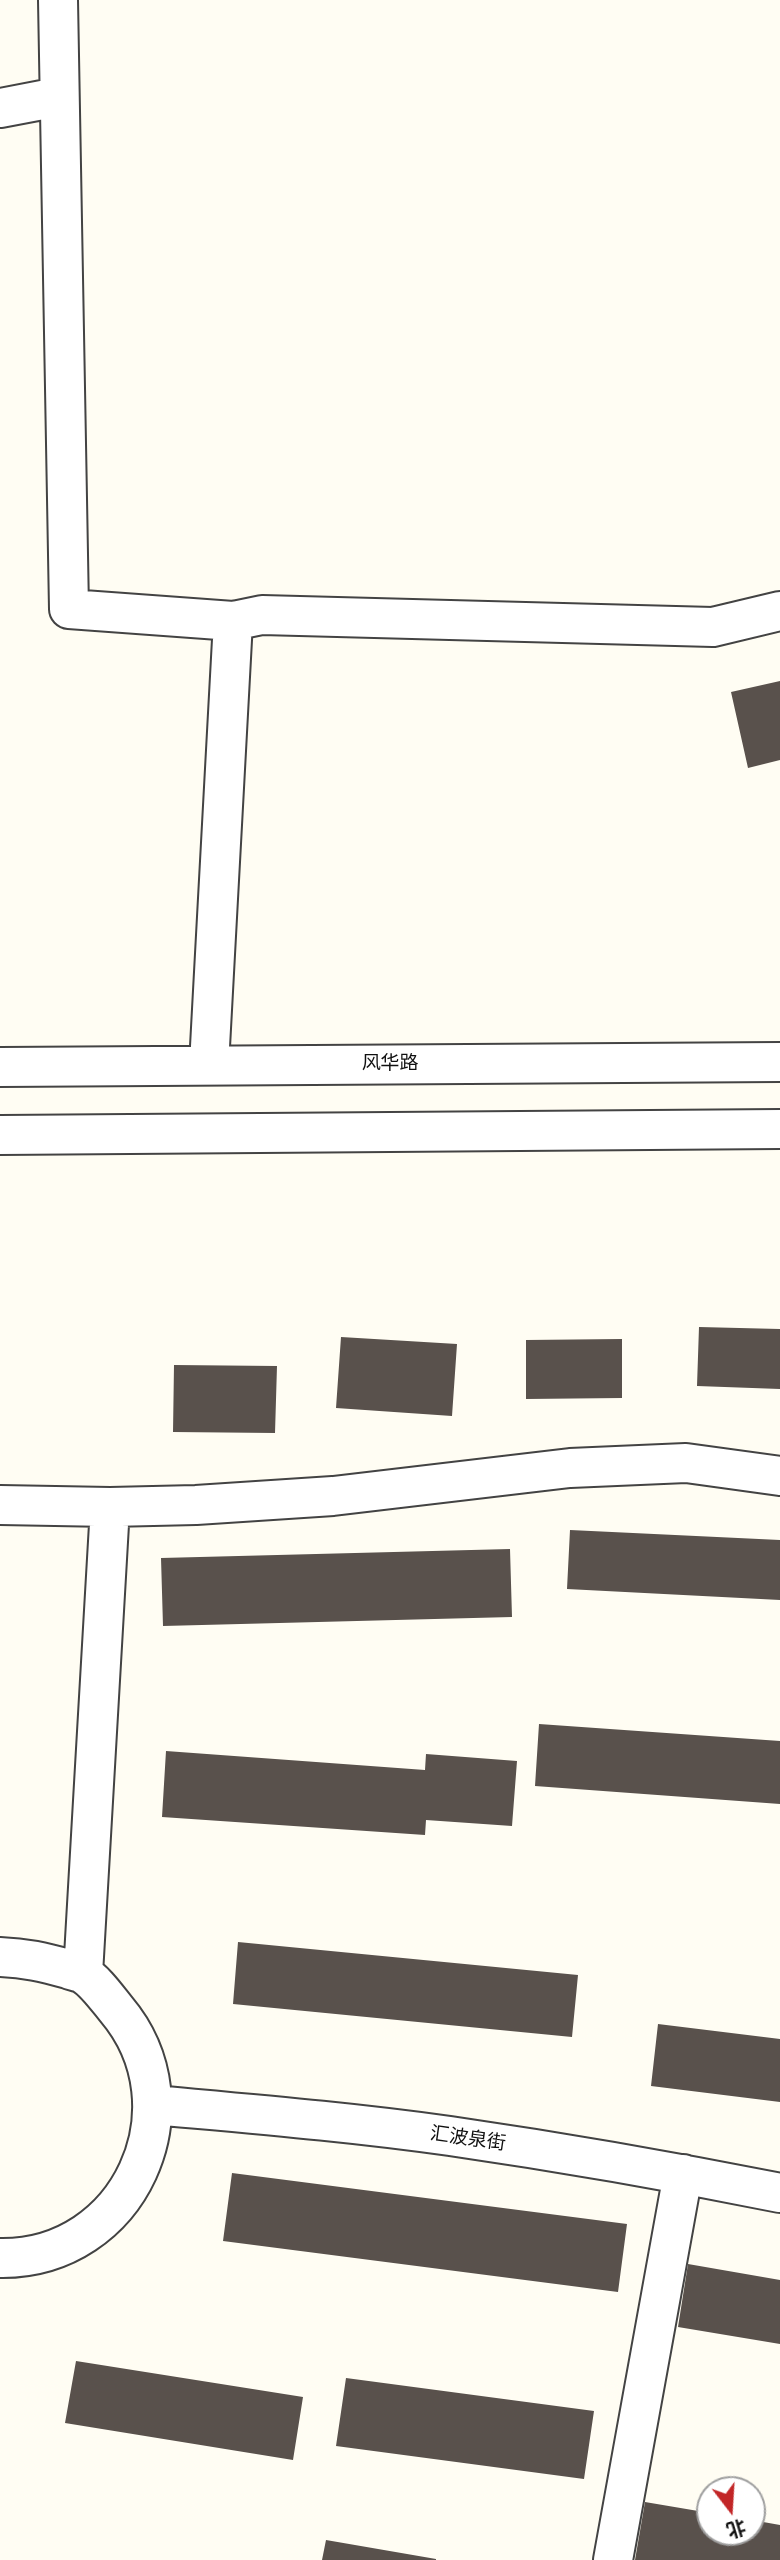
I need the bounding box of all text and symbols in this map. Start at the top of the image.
street label: 风华路 [362,1053,418,1075]
street label: 汇波泉街 [429,2122,507,2156]
north arrow [696,2476,766,2546]
text: 北 [724,2514,749,2544]

